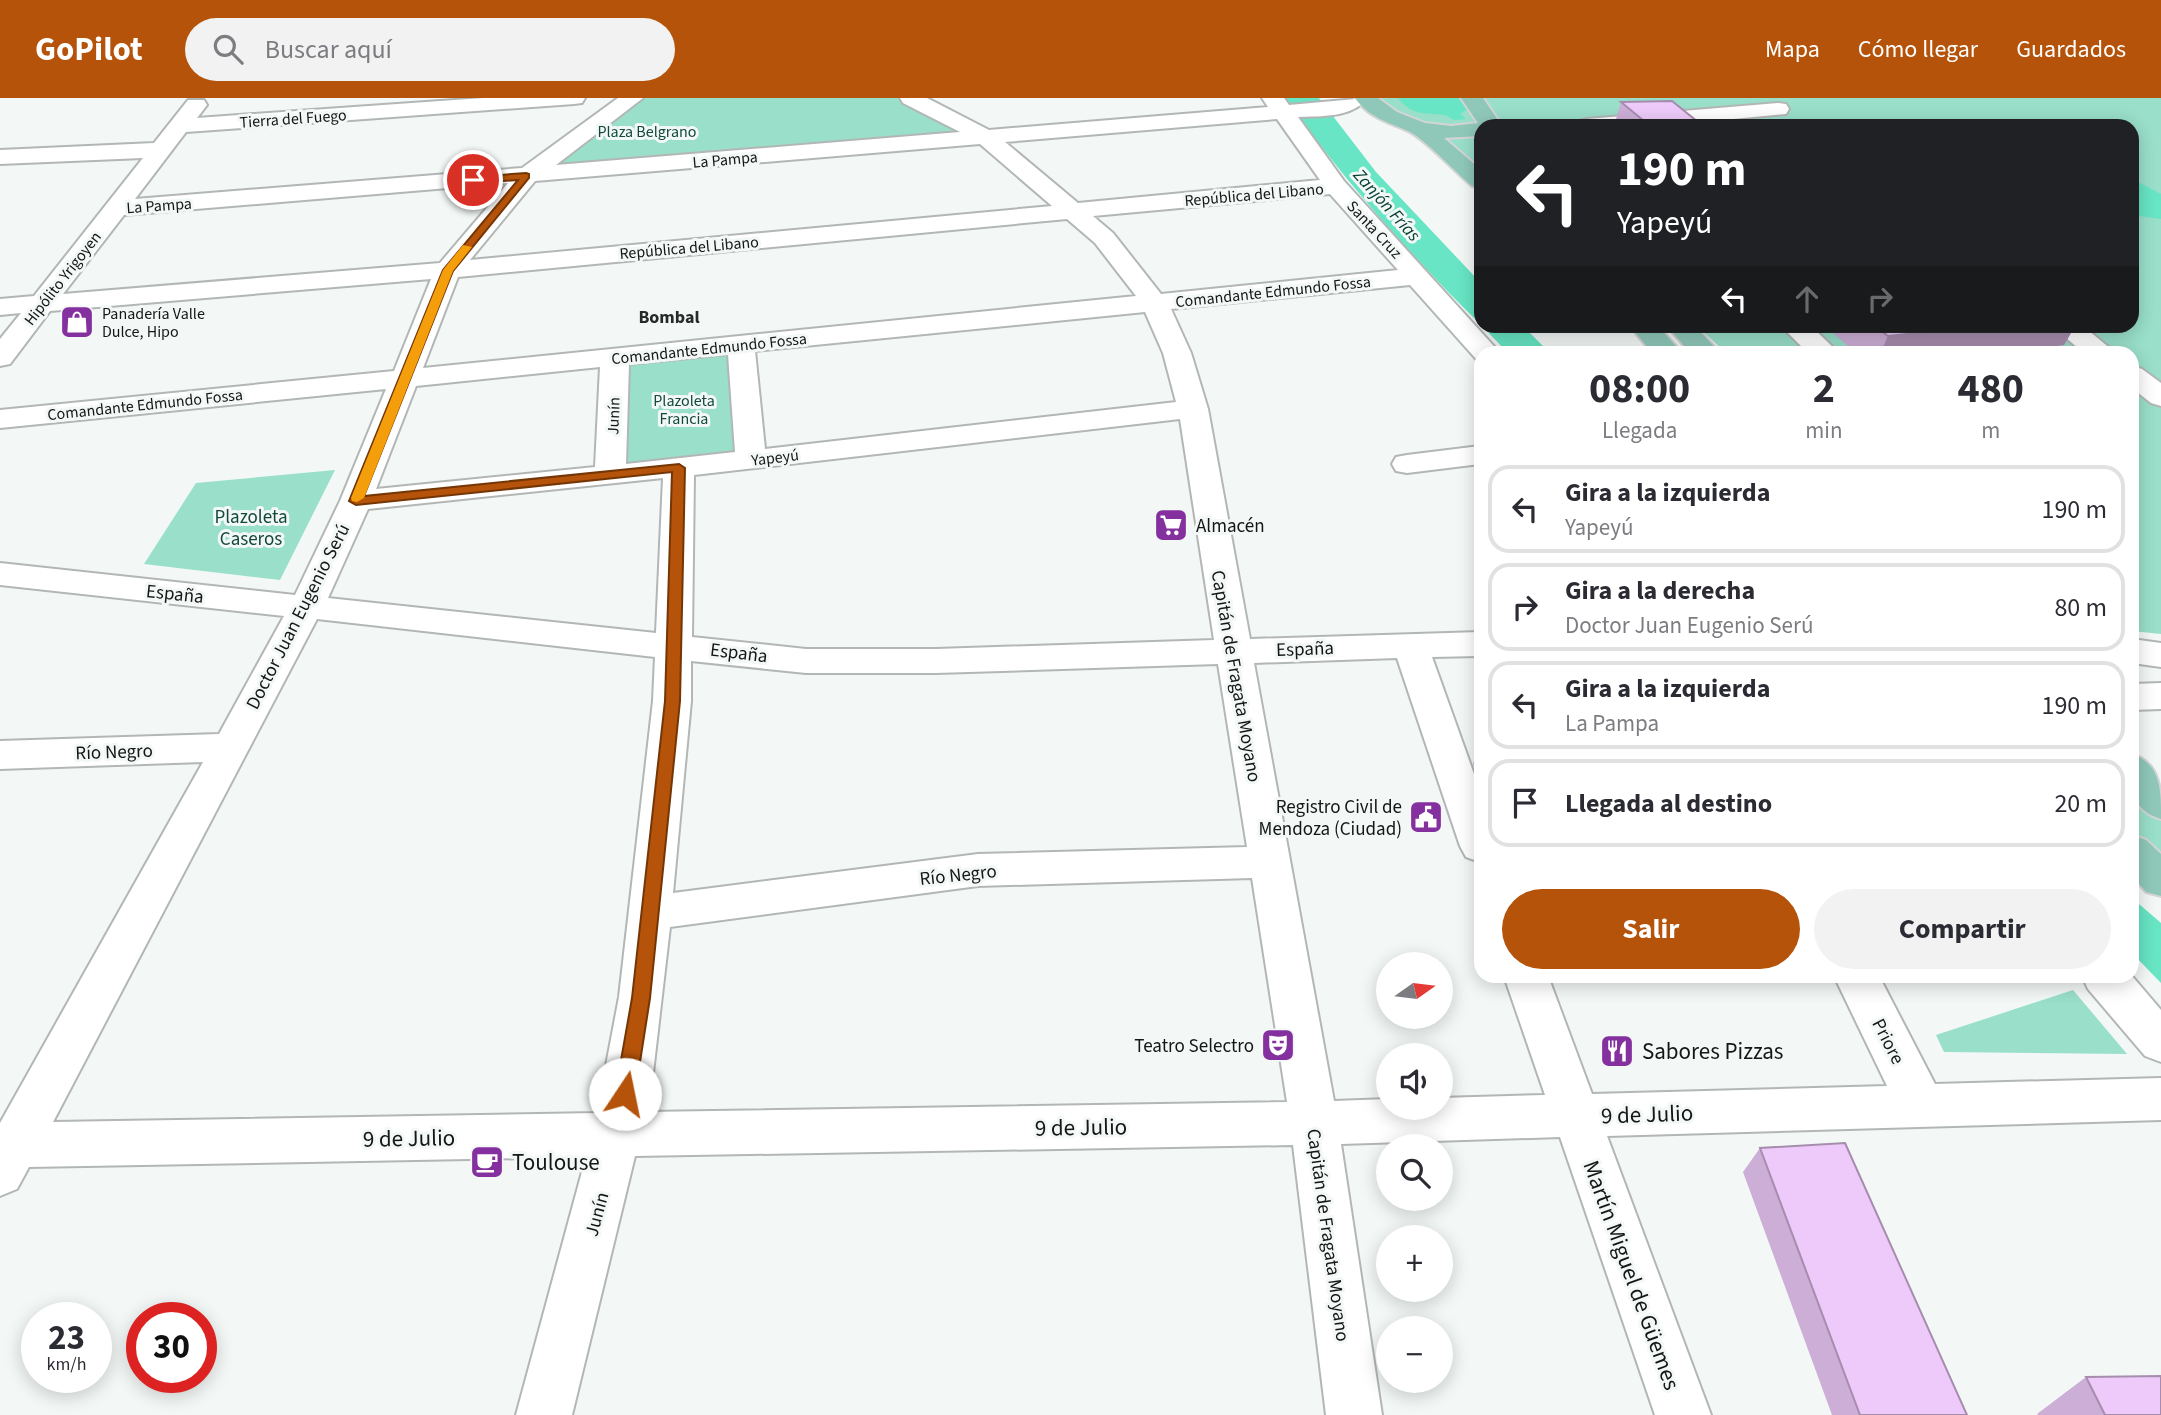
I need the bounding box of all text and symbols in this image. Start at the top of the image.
search box [185,18,675,81]
text: GoPilot [35,26,143,73]
icon: search [209,30,247,68]
text: Buscar aquí [265,31,392,68]
text: Mapa [1765,32,1820,67]
text: Cómo llegar [1858,32,1978,67]
text: Guardados [2016,32,2126,67]
street label: Tierra del Fuego [239,104,347,134]
park label: Plaza Belgrano [597,121,697,143]
text: 190 m [1617,135,1746,205]
street label: La Pampa [692,146,759,174]
icon: left [1502,147,1593,238]
pin [443,150,503,210]
icon: arrive [454,161,492,199]
water label: Zanjón Frías [1347,163,1426,247]
street label: República del Libano [1184,178,1325,212]
street label: La Pampa [126,193,192,219]
street label: Santa Cruz [1342,196,1407,264]
text: Yapeyú [1617,200,1712,246]
street label: Hipólito Yrigoyen [19,227,107,330]
street label: República del Libano [619,231,760,265]
street label: Comandante Edmundo Fossa [1174,271,1372,313]
icon: left [1715,280,1753,318]
icon: ahead [1788,280,1826,318]
icon: right [1861,280,1899,318]
shop icon: Panadería Valle Dulce, Hipo [58,303,96,341]
place label: Panadería Valle Dulce, Hipo [102,303,205,343]
district label: Bombal [638,305,700,330]
street label: Comandante Edmundo Fossa [610,328,808,370]
text: 08:00 [1589,359,1690,419]
text: 2 [1813,359,1835,419]
text: 480 [1957,359,2024,419]
street label: Comandante Edmundo Fossa [46,384,244,426]
park label: Plazoleta Francia [653,390,715,430]
street label: Junín [602,397,626,435]
text: Llegada [1602,414,1677,447]
text: min [1805,414,1843,447]
text: m [1981,414,2000,447]
street label: Yapeyú [749,444,800,472]
text: Gira a la izquierda [1565,474,1770,511]
icon: left [1506,490,1544,528]
text: 190 m [2041,491,2107,528]
park label: Plazoleta Caseros [214,504,288,553]
supermarket icon: Almacén [1152,506,1190,544]
text: Yapeyú [1565,511,1634,544]
place label: Almacén [1196,513,1265,540]
street label: Doctor Juan Eugenio Serú [240,519,357,714]
street label: Capitán de Fragata Moyano [1204,568,1267,784]
text: Gira a la derecha [1565,572,1755,609]
street label: España [145,578,205,611]
icon: right [1506,588,1544,626]
text: 80 m [2054,589,2107,626]
text: Doctor Juan Eugenio Serú [1565,609,1813,642]
street label: España [1276,635,1334,664]
street label: España [708,637,769,670]
text: Gira a la izquierda [1565,670,1770,707]
icon: left [1506,686,1544,724]
text: 190 m [2041,687,2107,724]
text: La Pampa [1565,707,1659,740]
street label: Río Negro [75,738,153,767]
icon: arrive [1506,784,1544,822]
text: Llegada al destino [1565,785,1772,822]
text: 20 m [2054,785,2107,822]
place label: Registro Civil de Mendoza (Ciudad) [1259,794,1402,843]
public building icon: Registro Civil de Mendoza (Ciudad) [1407,798,1445,836]
street label: Río Negro [918,858,998,893]
button: Salir [1502,889,1800,969]
button: Compartir [1814,889,2111,969]
north arrow [1376,952,1452,1029]
map controls [1376,952,1453,1393]
street label: Priore [1865,1014,1911,1069]
theatre icon: Teatro Selectro [1259,1026,1297,1064]
restaurant icon: Sabores Pizzas [1598,1032,1636,1070]
place label: Teatro Selectro [1134,1033,1254,1060]
place label: Sabores Pizzas [1642,1035,1783,1068]
button: sound [1376,1043,1453,1120]
position arrow [588,1057,662,1131]
street label: 9 de Julio [1600,1096,1694,1133]
street label: 9 de Julio [1035,1110,1127,1145]
street label: 9 de Julio [363,1121,455,1156]
street label: Capitán de Fragata Moyano [1299,1127,1356,1343]
button: search [1376,1134,1453,1211]
cafe icon: Toulouse [468,1143,506,1181]
place label: Toulouse [512,1146,600,1179]
street label: Martín Miguel de Güemes [1575,1156,1688,1395]
street label: Junín [579,1189,616,1240]
button: + [1376,1225,1453,1302]
speed limit sign: 30 [126,1302,217,1393]
text: 23 [48,1313,85,1363]
button: − [1376,1316,1453,1393]
text: km/h [47,1352,86,1377]

